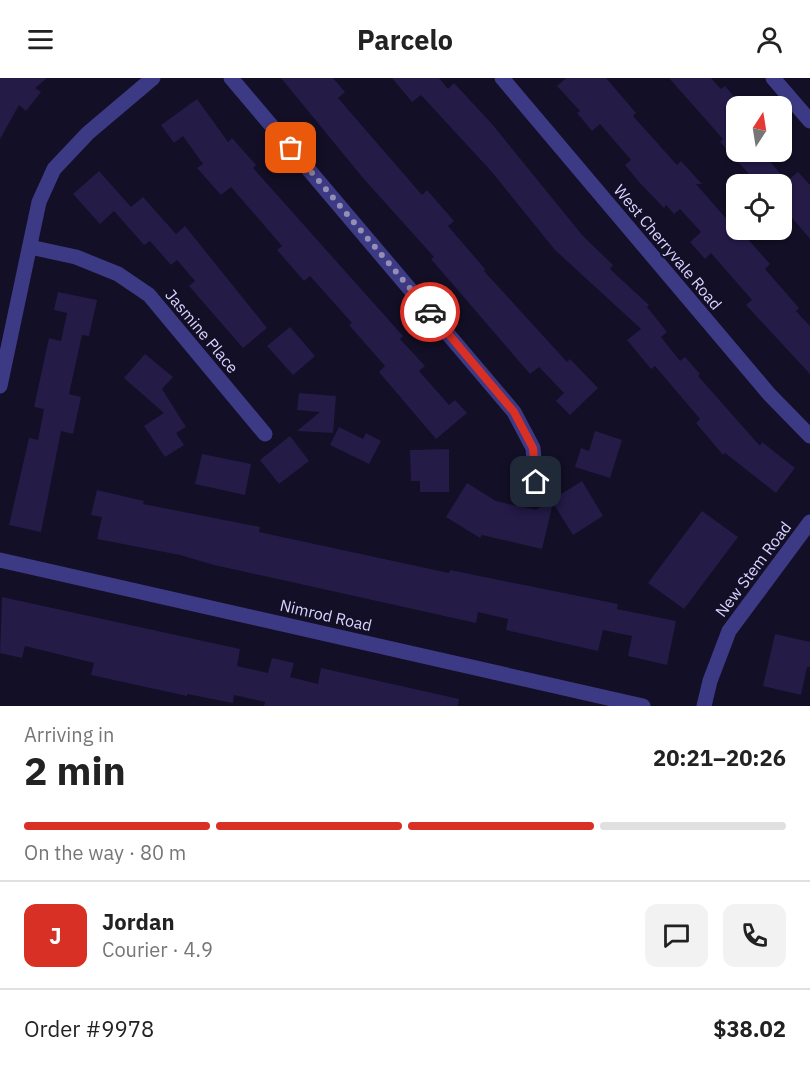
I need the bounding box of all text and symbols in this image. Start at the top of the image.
text: Parcelo [357,22,453,57]
icon: menu [24,23,57,56]
icon: person [753,23,786,56]
north arrow [726,96,792,162]
map controls [726,96,792,240]
pin [265,122,316,173]
icon: bag [274,131,307,164]
button: locate [726,174,792,240]
street label: West Cherryvale Road [610,180,726,314]
courier [400,282,460,342]
street label: Jasmine Place [161,285,243,377]
icon: car [414,296,447,329]
pin [510,456,561,507]
icon: home [519,465,552,498]
street label: New Stem Road [711,517,795,621]
street label: Nimrod Road [278,595,374,635]
text: Arriving in [24,721,114,748]
text: 20:21–20:26 [653,743,786,772]
text: 2 min [24,745,126,796]
text: On the way · 80 m [24,839,186,866]
button: chat [645,904,708,967]
button: phone [723,904,786,967]
text: Jordan [102,907,175,936]
text: J [49,921,62,950]
text: Courier · 4.9 [102,936,213,963]
text: Order #9978 [24,1014,154,1043]
text: $38.02 [713,1014,786,1043]

